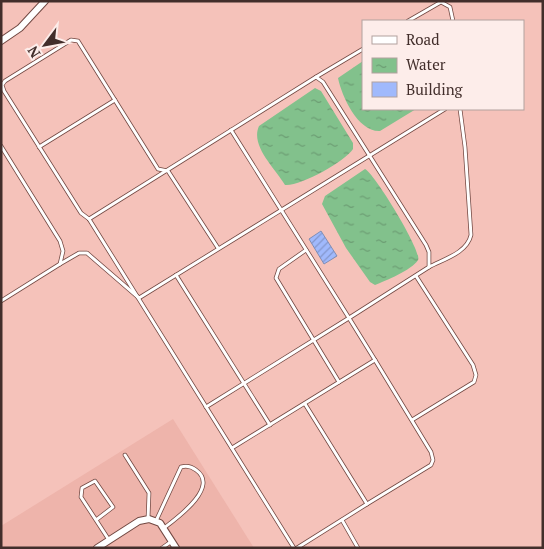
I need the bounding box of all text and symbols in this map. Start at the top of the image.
north arrow [20,20,70,70]
legend [362,20,524,110]
text: Road [406,29,439,49]
text: N [22,42,44,62]
text: Water [406,54,446,74]
text: Building [406,79,464,99]

